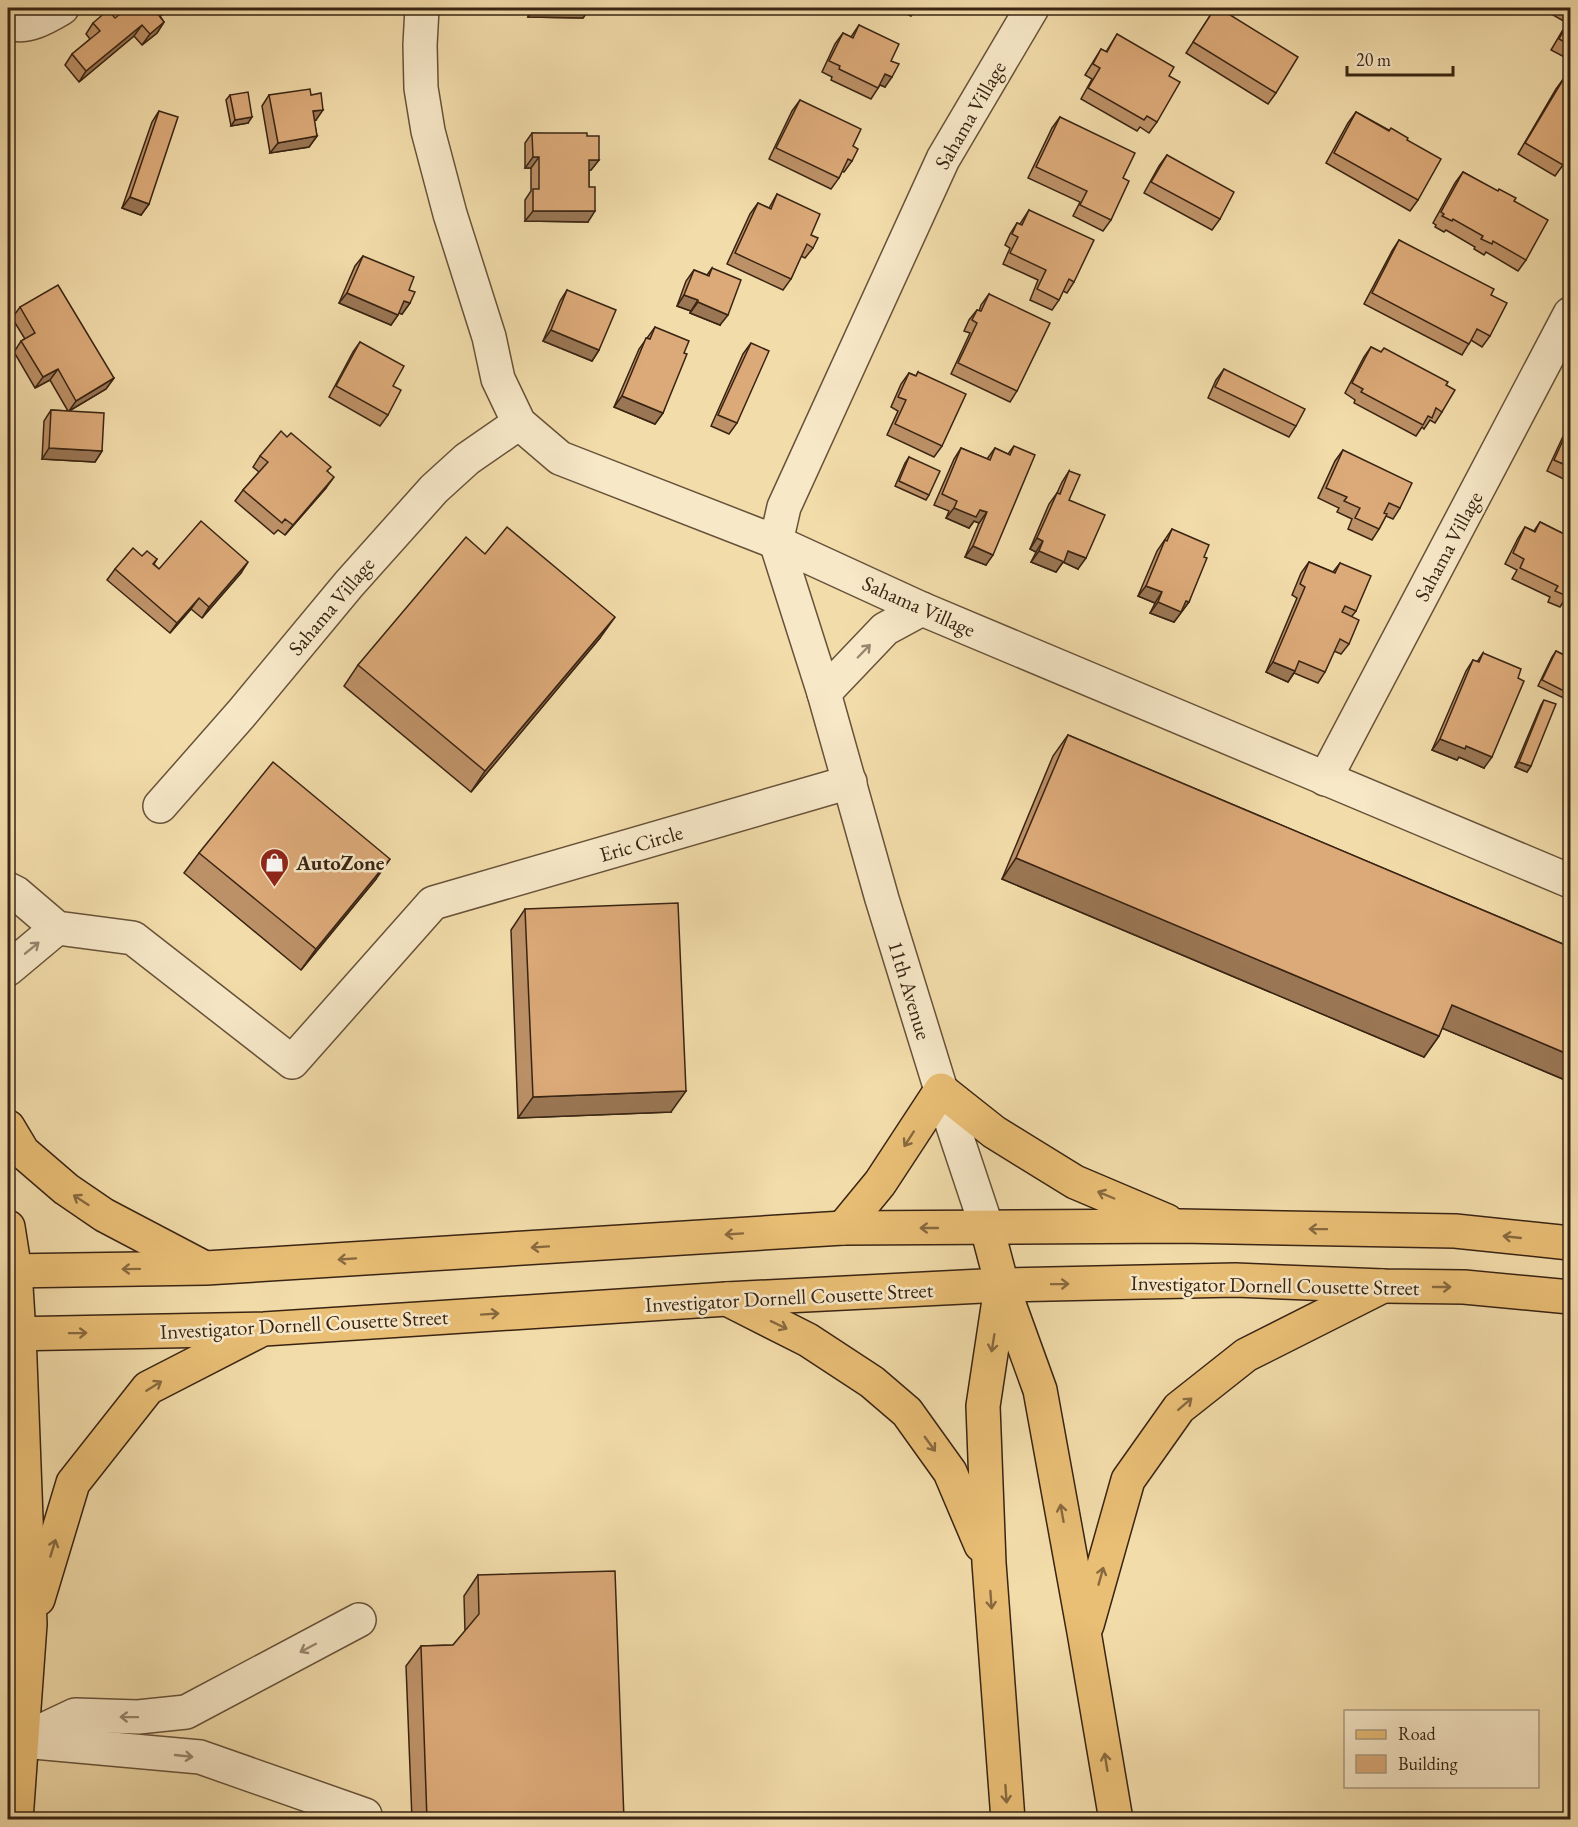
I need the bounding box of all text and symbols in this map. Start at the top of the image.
scale bar [1347,39,1454,77]
text: 20 m [1356,48,1391,71]
street label: Sahama Village [928,56,1012,174]
street label: Sahama Village [1408,486,1488,606]
street label: Sahama Village [282,551,380,661]
street label: Sahama Village [858,569,980,643]
one-way arrow [857,643,871,658]
street label: Eric Circle [596,818,686,868]
shop icon: AutoZone [259,846,291,888]
place label: AutoZone [295,849,385,876]
street label: 11th Avenue [882,937,938,1043]
one-way arrow [24,942,40,955]
one-way arrow [903,1130,915,1146]
one-way arrow [1098,1189,1116,1201]
one-way arrow [73,1193,90,1205]
one-way arrow [919,1222,939,1234]
one-way arrow [1308,1223,1328,1234]
one-way arrow [725,1229,745,1240]
one-way arrow [1503,1231,1523,1242]
one-way arrow [530,1241,550,1252]
one-way arrow [337,1254,357,1265]
one-way arrow [121,1264,141,1275]
street label: Investigator Dornell Cousette Street [1130,1269,1420,1301]
street label: Investigator Dornell Cousette Street [644,1276,934,1318]
one-way arrow [1050,1278,1070,1290]
one-way arrow [1431,1281,1451,1293]
street label: Investigator Dornell Cousette Street [159,1303,449,1345]
one-way arrow [479,1309,499,1320]
one-way arrow [770,1320,788,1332]
one-way arrow [67,1327,87,1339]
one-way arrow [987,1332,998,1352]
one-way arrow [145,1379,162,1391]
one-way arrow [1177,1397,1192,1411]
one-way arrow [924,1436,936,1452]
one-way arrow [1057,1504,1068,1523]
one-way arrow [48,1539,59,1558]
one-way arrow [1096,1567,1107,1586]
one-way arrow [986,1589,997,1609]
one-way arrow [300,1642,317,1654]
legend [1344,1710,1539,1788]
one-way arrow [120,1711,140,1723]
text: Road [1398,1722,1437,1745]
one-way arrow [174,1750,194,1761]
one-way arrow [1100,1752,1111,1772]
text: Building [1398,1752,1458,1775]
one-way arrow [1001,1784,1012,1804]

